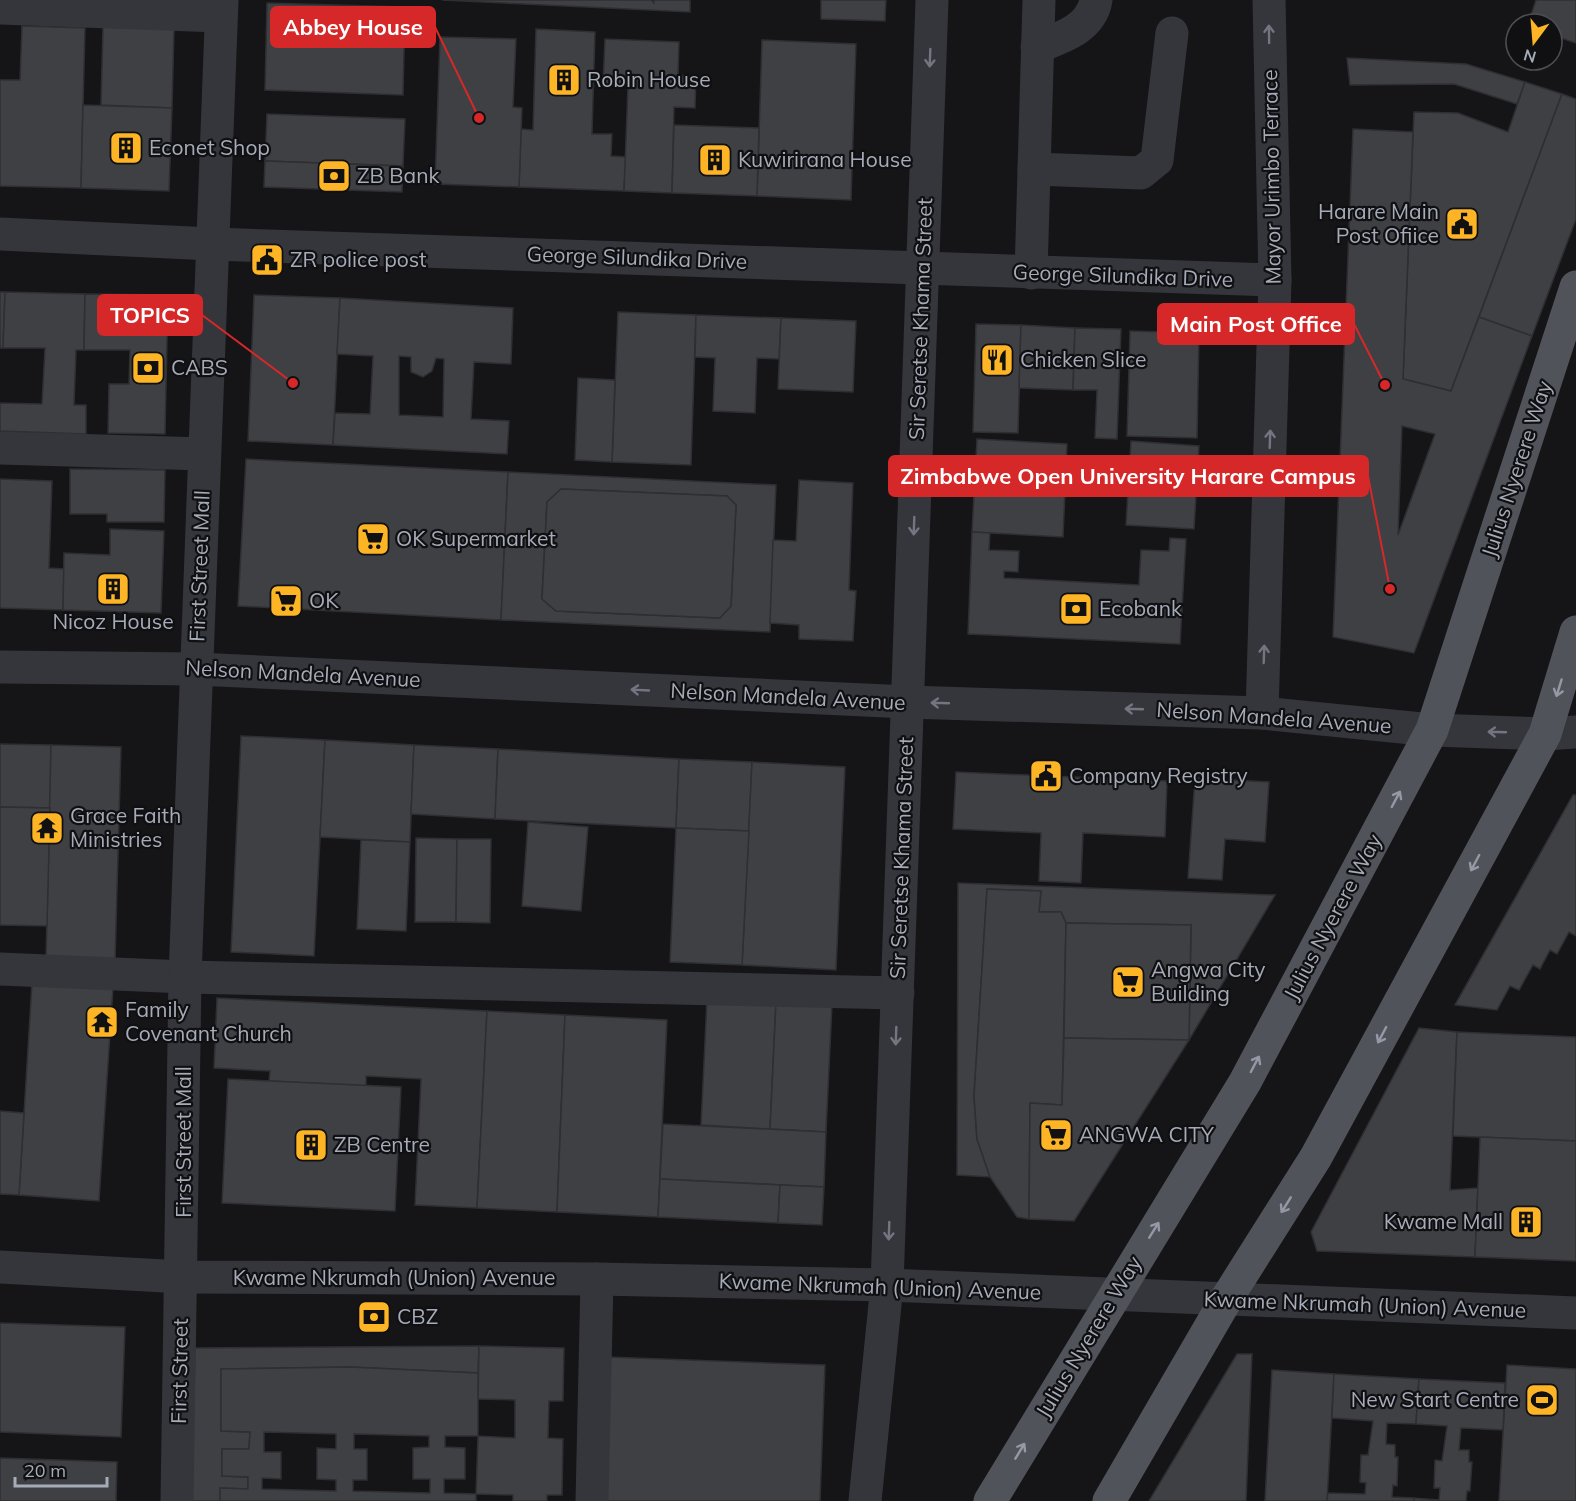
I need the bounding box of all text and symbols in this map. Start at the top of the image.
callout: Abbey House [271,7,435,47]
north arrow [1504,12,1564,72]
text: Abbey House [283,13,423,41]
one-way arrow [1264,24,1275,44]
text: N [1521,45,1538,68]
one-way arrow [924,48,936,68]
building icon: Robin House [546,62,582,98]
place label: Robin House [587,66,711,92]
street label: Mayor Urimbo Terrace [1256,69,1286,285]
building icon: Econet Shop [108,130,144,166]
place label: Econet Shop [149,134,270,160]
building icon: Kuwirirana House [697,142,733,178]
place label: Kuwirirana House [738,146,912,172]
bank icon: ZB Bank [316,158,352,194]
place label: ZB Bank [357,162,439,188]
street label: Sir Seretse Khama Street [903,198,937,440]
place label: Harare Main Post Ofiice [1318,198,1439,248]
public building icon: Harare Main Post Ofiice [1444,206,1480,242]
street label: George Silundika Drive [526,240,748,274]
public building icon: ZR police post [249,242,285,278]
place label: ZR police post [290,246,426,272]
street label: George Silundika Drive [1012,258,1234,292]
callout: TOPICS [98,295,202,335]
text: TOPICS [110,301,190,329]
callout: Main Post Office [1158,304,1354,344]
text: Main Post Office [1170,310,1342,338]
restaurant icon: Chicken Slice [979,342,1015,378]
place label: Chicken Slice [1020,346,1147,372]
bank icon: CABS [130,350,166,386]
place label: CABS [171,354,228,380]
street label: Julius Nyerere Way [1475,377,1557,560]
one-way arrow [1265,429,1276,449]
callout: Zimbabwe Open University Harare Campus [889,456,1368,496]
text: Zimbabwe Open University Harare Campus [900,462,1356,490]
street label: First Street Mall [183,490,215,642]
one-way arrow [908,516,919,536]
supermarket icon: OK Supermarket [355,521,391,557]
place label: OK Supermarket [396,525,556,551]
building icon: Nicoz House [95,571,131,607]
supermarket icon: OK [268,583,304,619]
place label: OK [309,587,339,613]
bank icon: Ecobank [1058,591,1094,627]
place label: Ecobank [1099,595,1182,621]
place label: Nicoz House [52,608,174,634]
one-way arrow [1258,645,1270,665]
street label: Nelson Mandela Avenue [185,654,421,692]
street label: Nelson Mandela Avenue [670,677,906,715]
one-way arrow [1553,678,1564,697]
one-way arrow [630,684,650,695]
street label: Nelson Mandela Avenue [1156,696,1392,738]
one-way arrow [930,698,950,709]
one-way arrow [1125,703,1145,715]
one-way arrow [1487,726,1507,738]
street label: Sir Seretse Khama Street [884,737,918,979]
public building icon: Company Registry [1028,758,1064,794]
place label: Company Registry [1069,762,1248,788]
one-way arrow [1390,790,1402,808]
place label: Grace Faith Ministries [70,802,181,852]
temple icon: Grace Faith Ministries [29,810,65,846]
street label: Julius Nyerere Way [1277,829,1387,1004]
one-way arrow [1469,854,1480,872]
place label: Angwa City Building [1151,956,1266,1006]
supermarket icon: Angwa City Building [1110,964,1146,1000]
place label: Family Covenant Church [125,996,292,1046]
temple icon: Family Covenant Church [84,1004,120,1040]
one-way arrow [891,1025,902,1045]
one-way arrow [1376,1026,1388,1043]
one-way arrow [1250,1055,1261,1073]
street label: First Street Mall [170,1066,196,1218]
supermarket icon: ANGWA CITY [1038,1117,1074,1153]
place label: ANGWA CITY [1079,1121,1214,1147]
building icon: ZB Centre [293,1127,329,1163]
place label: ZB Centre [334,1131,430,1157]
one-way arrow [1280,1196,1292,1213]
building icon: Kwame Mall [1508,1204,1544,1240]
place label: Kwame Mall [1384,1208,1503,1234]
one-way arrow [884,1220,895,1240]
one-way arrow [1148,1222,1160,1239]
street label: Julius Nyerere Way [1030,1251,1147,1422]
street label: Kwame Nkrumah (Union) Avenue [233,1264,555,1290]
street label: Kwame Nkrumah (Union) Avenue [718,1267,1042,1305]
street label: Kwame Nkrumah (Union) Avenue [1203,1285,1527,1323]
bank icon: CBZ [356,1299,392,1335]
place label: CBZ [397,1303,438,1329]
street label: First Street [165,1318,193,1424]
sports icon: New Start Centre [1524,1382,1560,1418]
place label: New Start Centre [1351,1386,1519,1412]
one-way arrow [1014,1443,1026,1460]
scale bar [15,1450,106,1488]
text: 20 m [24,1459,66,1482]

